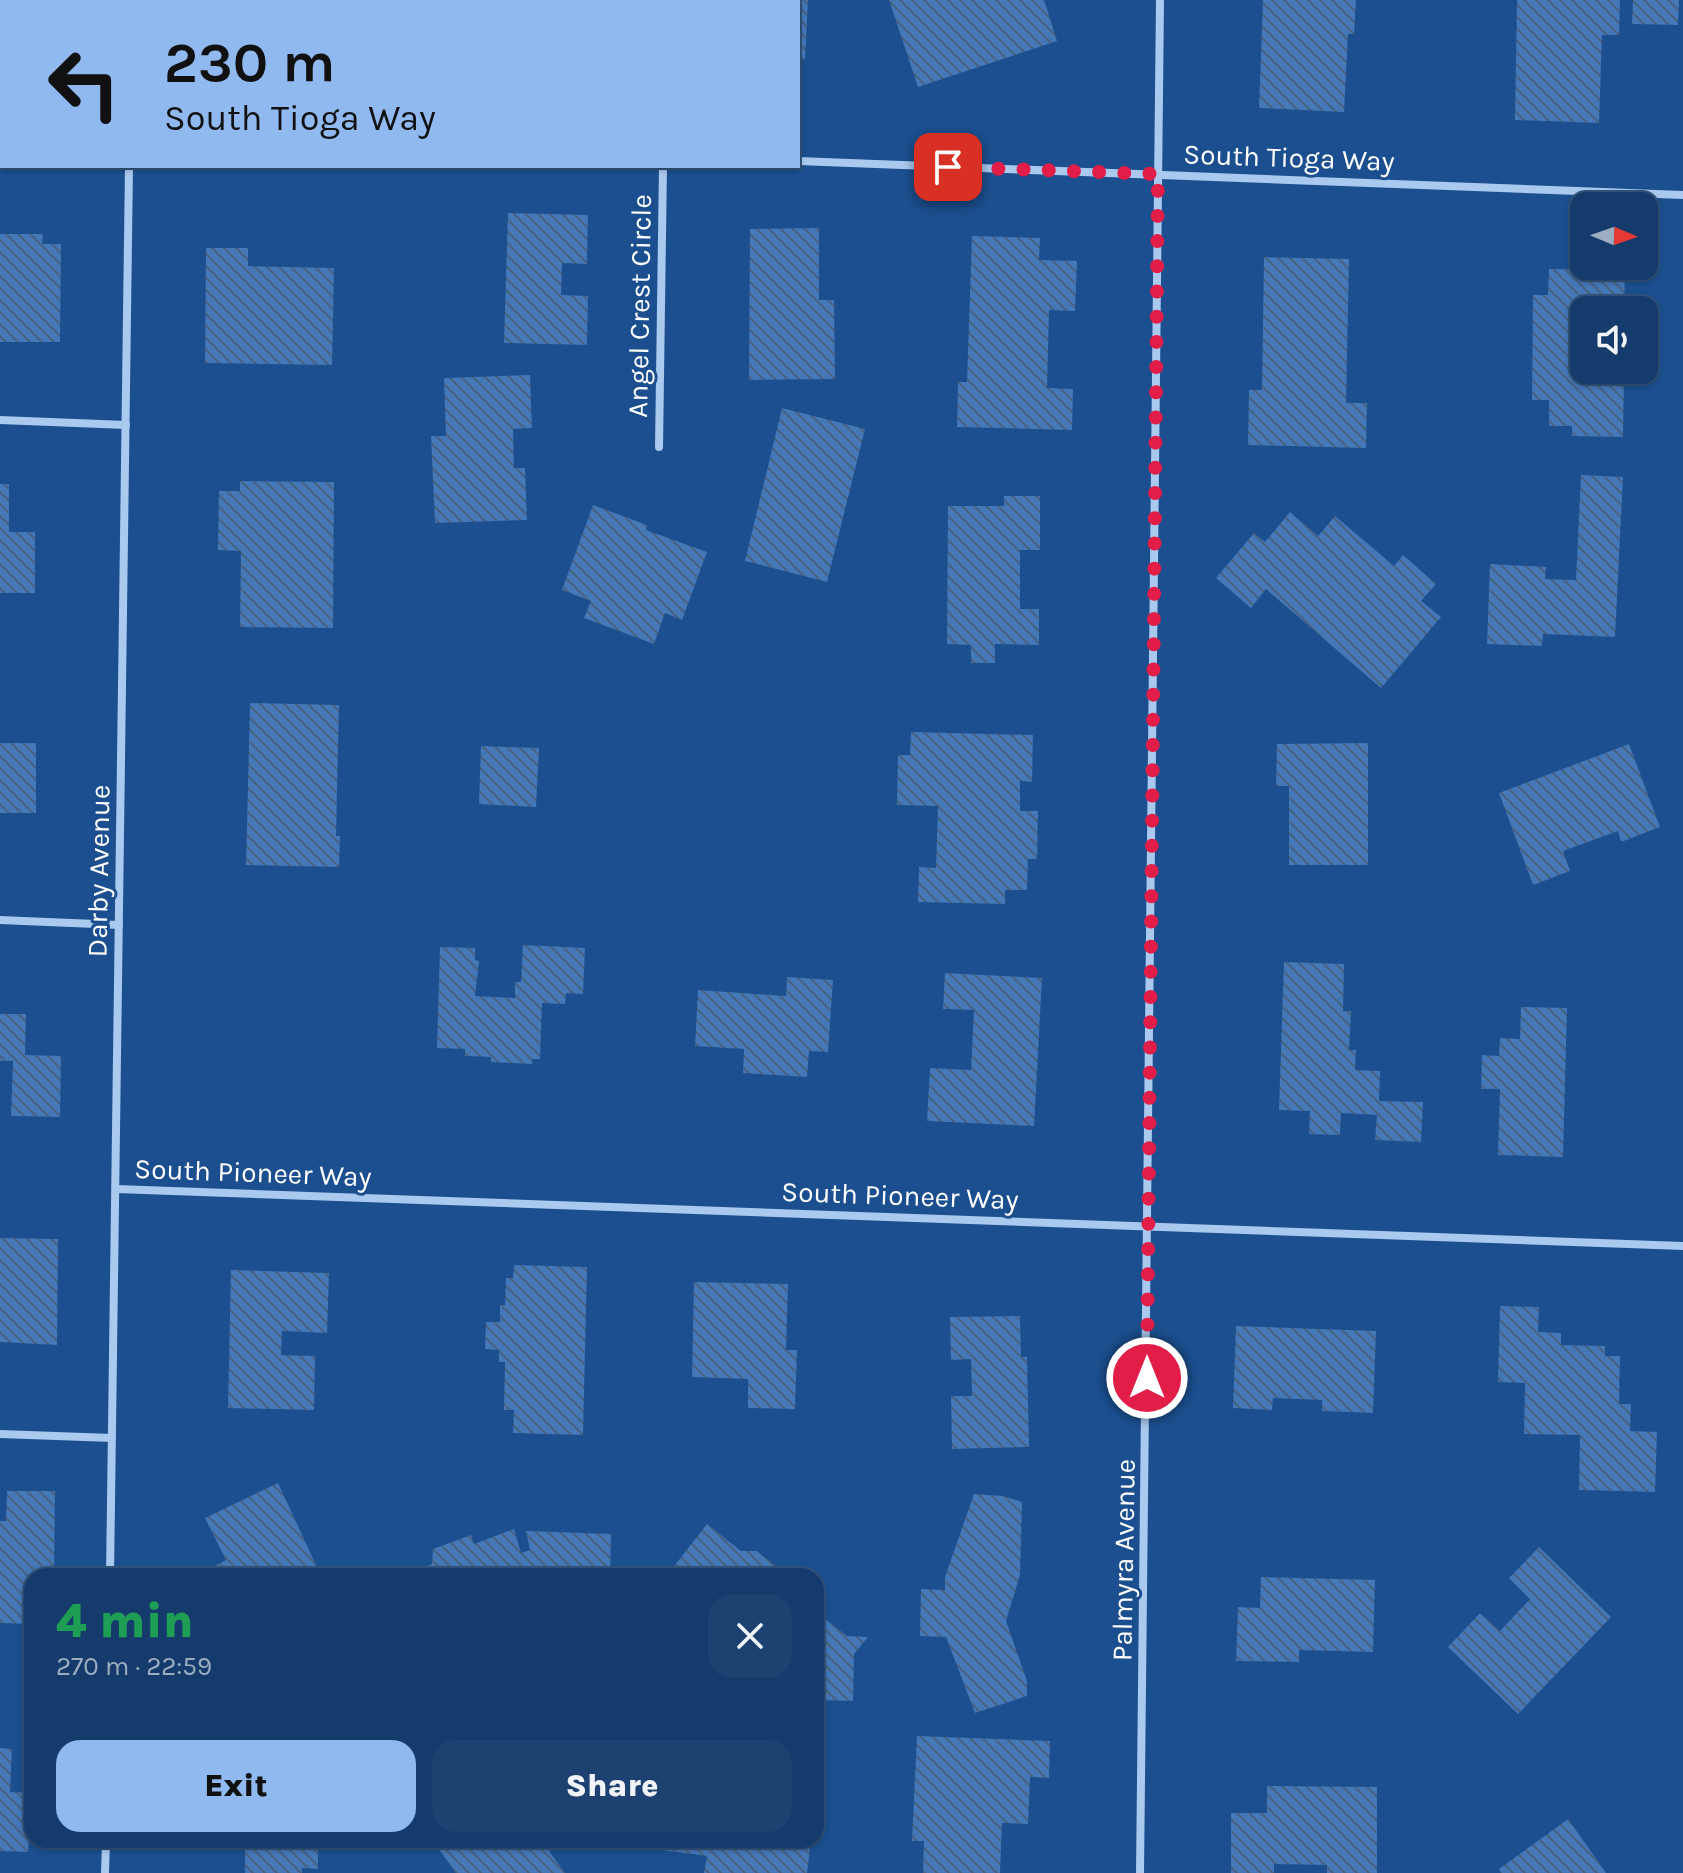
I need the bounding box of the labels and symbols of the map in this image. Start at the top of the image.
pin [914,133,982,201]
street label: South Tioga Way [1183,137,1395,178]
north arrow [1570,192,1658,280]
street label: Angel Crest Circle [621,194,658,418]
street label: Darby Avenue [80,785,117,958]
street label: South Pioneer Way [134,1152,372,1193]
street label: South Pioneer Way [781,1175,1019,1216]
position arrow [1105,1336,1189,1420]
street label: Palmyra Avenue [1105,1459,1142,1661]

